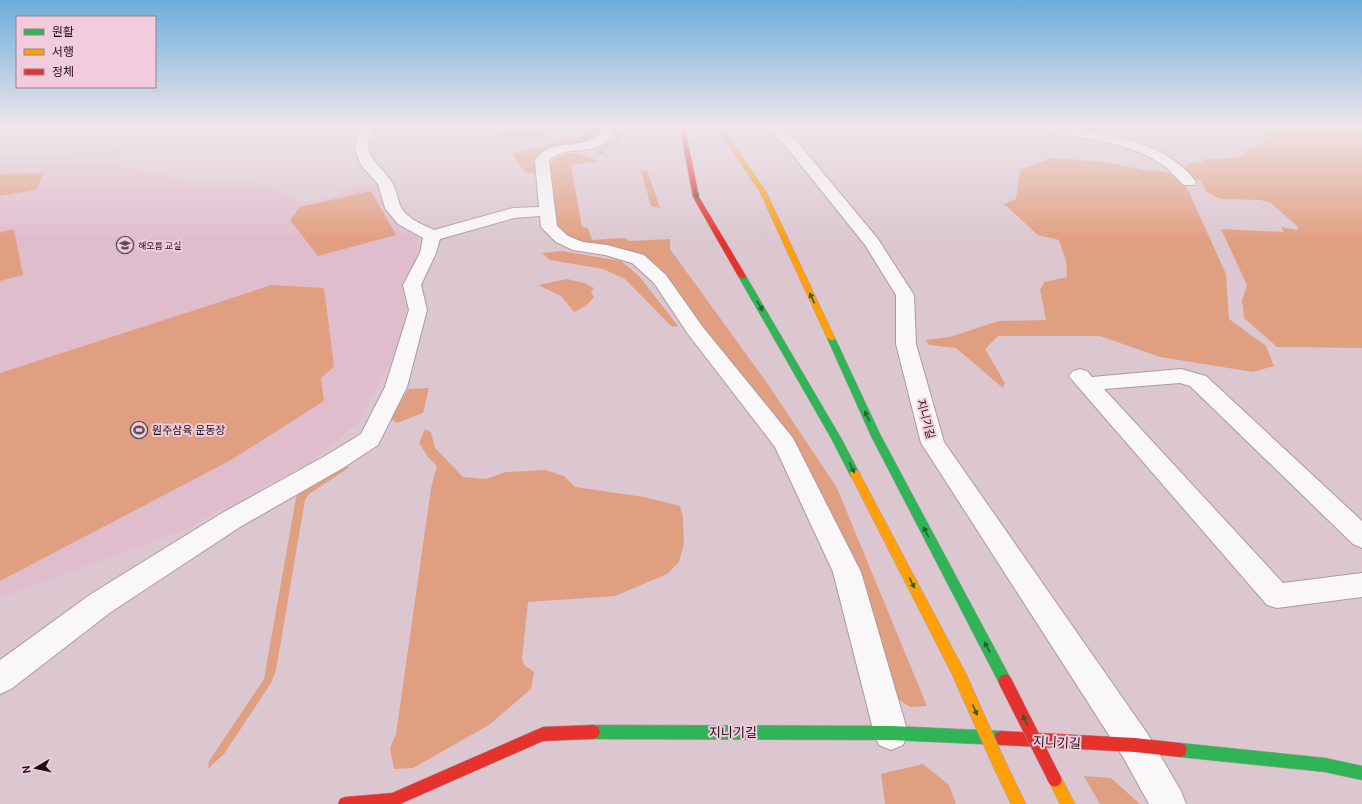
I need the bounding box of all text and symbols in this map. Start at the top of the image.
legend [16,16,156,88]
text: 원활 [52,24,74,39]
text: 서행 [52,44,74,59]
text: 정체 [52,64,74,79]
one-way arrow [693,188,699,200]
school or university icon: 해오름 교실 [115,235,135,255]
place label: 해오름 교실 [138,240,181,251]
one-way arrow [809,292,815,304]
one-way arrow [756,300,763,312]
street label: 지니기길 [914,398,938,440]
one-way arrow [864,410,870,422]
sports icon: 원주삼육 운동장 [129,420,149,440]
place label: 원주삼육 운동장 [152,423,225,437]
one-way arrow [849,462,855,473]
one-way arrow [923,526,930,537]
one-way arrow [908,577,915,589]
one-way arrow [983,641,990,653]
one-way arrow [972,704,978,715]
one-way arrow [1022,715,1028,726]
street label: 지니기길 [709,724,757,740]
street label: 지니기길 [1033,733,1081,751]
north arrow [16,748,56,788]
text: N [19,765,34,775]

